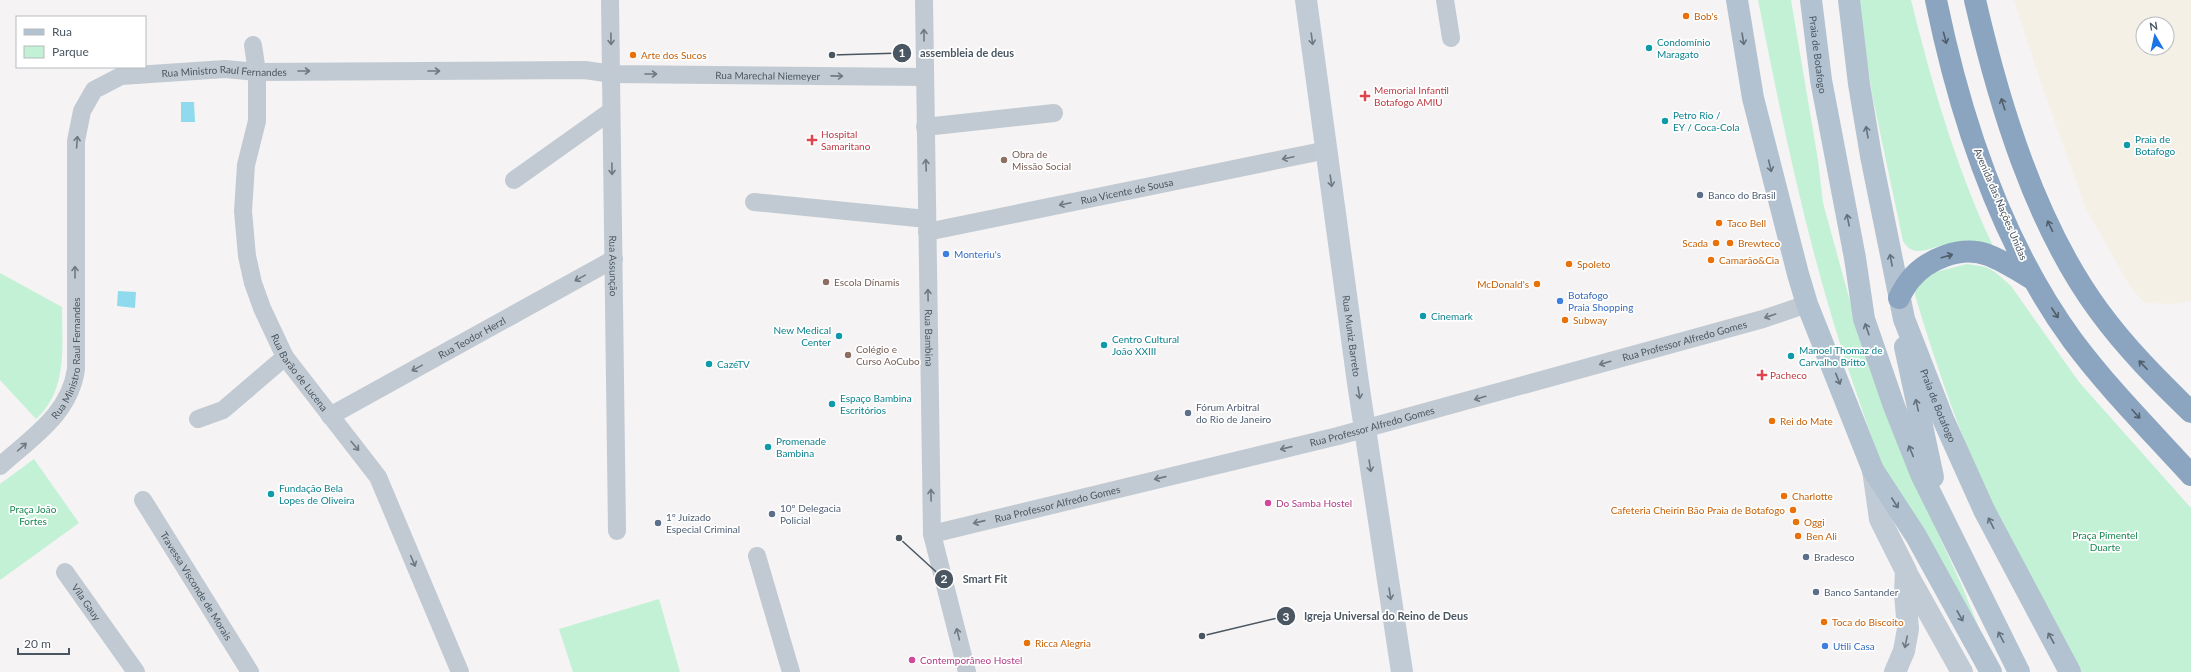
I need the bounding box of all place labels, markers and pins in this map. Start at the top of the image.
place label: Bob's [1694,10,1718,22]
marker: Bob's [1681,11,1691,21]
place label: Condomínio Maragato [1657,36,1711,60]
callout: assembleia de deus [892,42,1022,65]
marker: Condomínio Maragato [1644,43,1654,53]
place label: Arte dos Sucos [641,49,707,61]
marker: Arte dos Sucos [628,50,638,60]
place label: Memorial Infantil Botafogo AMIU [1374,84,1449,108]
marker: Memorial Infantil Botafogo AMIU [1359,90,1371,102]
place label: Petro Rio / EY / Coca-Cola [1673,109,1740,133]
marker: Petro Rio / EY / Coca-Cola [1660,116,1670,126]
place label: Hospital Samaritano [821,128,871,152]
place label: Praia de Botafogo [2135,133,2176,157]
marker: Hospital Samaritano [806,134,818,146]
marker: Praia de Botafogo [2122,140,2132,150]
place label: Obra de Missão Social [1012,148,1071,172]
marker: Obra de Missão Social [999,155,1009,165]
place label: Banco do Brasil [1708,189,1776,201]
marker: Banco do Brasil [1695,190,1705,200]
place label: Taco Bell [1727,217,1766,229]
marker: Taco Bell [1714,218,1724,228]
place label: Scada [1682,237,1708,249]
place label: Brewteco [1738,237,1780,249]
marker: Scada [1711,238,1721,248]
marker: Brewteco [1725,238,1735,248]
place label: Monteriu's [954,248,1001,260]
marker: Monteriu's [941,249,951,259]
place label: Camarão&Cia [1719,254,1779,266]
marker: Camarão&Cia [1706,255,1716,265]
place label: Spoleto [1577,258,1611,270]
marker: Spoleto [1564,259,1574,269]
place label: Escola Dínamis [834,276,900,288]
marker: Escola Dínamis [821,277,831,287]
place label: McDonald's [1477,278,1529,290]
marker: McDonald's [1532,279,1542,289]
place label: Botafogo Praia Shopping [1568,289,1633,313]
marker: Botafogo Praia Shopping [1555,296,1565,306]
place label: Cinemark [1431,310,1474,322]
marker: Cinemark [1418,311,1428,321]
place label: Subway [1573,314,1608,326]
marker: Subway [1560,315,1570,325]
place label: New Medical Center [774,324,831,348]
marker: New Medical Center [834,331,844,341]
place label: Centro Cultural João XXIII [1112,333,1179,357]
marker: Centro Cultural João XXIII [1099,340,1109,350]
place label: Colégio e Curso AoCubo [856,343,920,367]
place label: Manoel Thomaz de Carvalho Britto [1799,344,1882,368]
marker: Colégio e Curso AoCubo [843,350,853,360]
marker: Manoel Thomaz de Carvalho Britto [1786,351,1796,361]
place label: CazéTV [717,358,750,370]
marker: CazéTV [704,359,714,369]
place label: Pacheco [1770,369,1807,381]
marker: Pacheco [1757,370,1767,380]
place label: Espaço Bambina Escritórios [840,392,912,416]
marker: Espaço Bambina Escritórios [827,399,837,409]
place label: Fórum Arbitral do Rio de Janeiro [1196,401,1271,425]
marker: Fórum Arbitral do Rio de Janeiro [1183,408,1193,418]
place label: Rei do Mate [1780,415,1833,427]
marker: Rei do Mate [1767,416,1777,426]
place label: Promenade Bambina [776,435,826,459]
marker: Promenade Bambina [763,442,773,452]
place label: Fundação Bela Lopes de Oliveira [279,482,355,506]
marker: Fundação Bela Lopes de Oliveira [266,489,276,499]
place label: Charlotte [1792,490,1833,502]
marker: Charlotte [1779,491,1789,501]
place label: Do Samba Hostel [1276,497,1352,509]
marker: Do Samba Hostel [1263,498,1273,508]
place label: 10º Delegacia Policial [780,502,841,526]
place label: Cafeteria Cheirin Bão Praia de Botafogo [1611,504,1785,516]
marker: Cafeteria Cheirin Bão Praia de Botafogo [1788,505,1798,515]
marker: 10º Delegacia Policial [767,509,777,519]
place label: 1º Juizado Especial Criminal [666,511,740,535]
place label: Oggi [1804,516,1825,528]
marker: Oggi [1791,517,1801,527]
marker: 1º Juizado Especial Criminal [653,518,663,528]
place label: Ben Ali [1806,530,1837,542]
marker: Ben Ali [1793,531,1803,541]
place label: Bradesco [1814,551,1855,563]
marker: Bradesco [1801,552,1811,562]
callout: Smart Fit [934,567,1015,590]
place label: Banco Santander [1824,586,1899,598]
marker: Banco Santander [1811,587,1821,597]
callout: Igreja Universal do Reino de Deus [1276,605,1476,628]
place label: Toca do Biscoito [1832,616,1904,628]
marker: Toca do Biscoito [1819,617,1829,627]
place label: Ricca Alegria [1035,637,1091,649]
marker: Ricca Alegria [1022,638,1032,648]
place label: Utili Casa [1833,640,1875,652]
marker: Utili Casa [1820,641,1830,651]
place label: Contemporâneo Hostel [920,654,1022,666]
marker: Contemporâneo Hostel [907,655,917,665]

